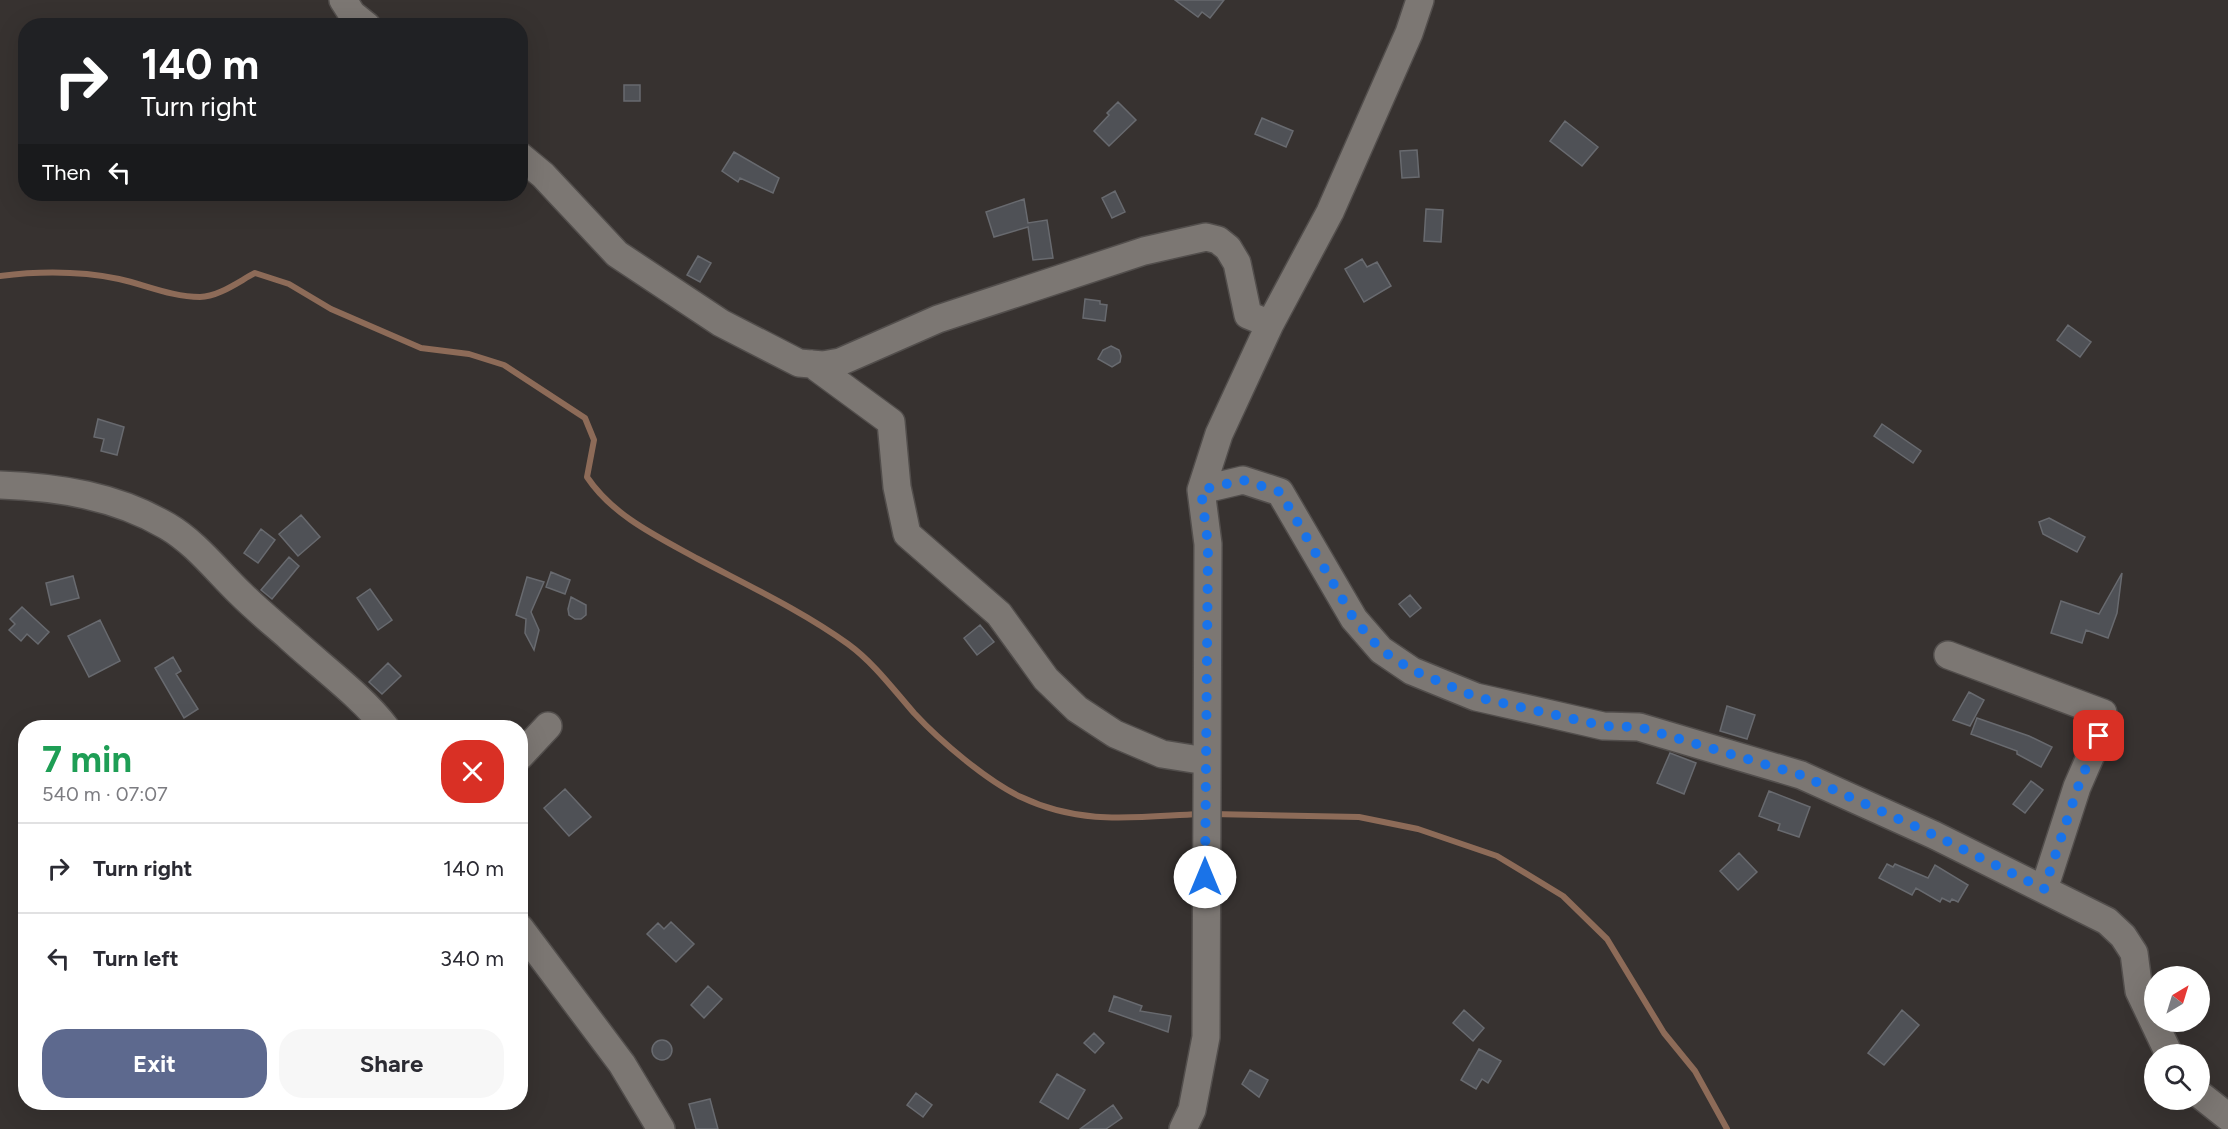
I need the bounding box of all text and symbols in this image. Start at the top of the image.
text: 140 m [141,39,259,90]
icon: right [42,42,120,120]
text: Turn right [141,90,257,123]
icon: left [103,156,136,189]
text: Then [42,159,91,186]
pin [2073,710,2124,761]
icon: arrive [2082,719,2115,752]
text: 7 min [42,738,132,781]
button: close [441,740,504,803]
text: 540 m · 07:07 [42,782,168,806]
position arrow [1173,845,1237,909]
icon: right [42,852,75,885]
text: Turn right [93,855,192,882]
text: 140 m [443,855,504,882]
icon: left [42,942,75,975]
text: Turn left [93,945,179,972]
text: 340 m [440,945,504,972]
north arrow [2144,966,2210,1032]
map controls [2144,966,2210,1110]
button: Exit [42,1029,267,1098]
button: Share [279,1029,504,1098]
button: search [2144,1044,2210,1110]

